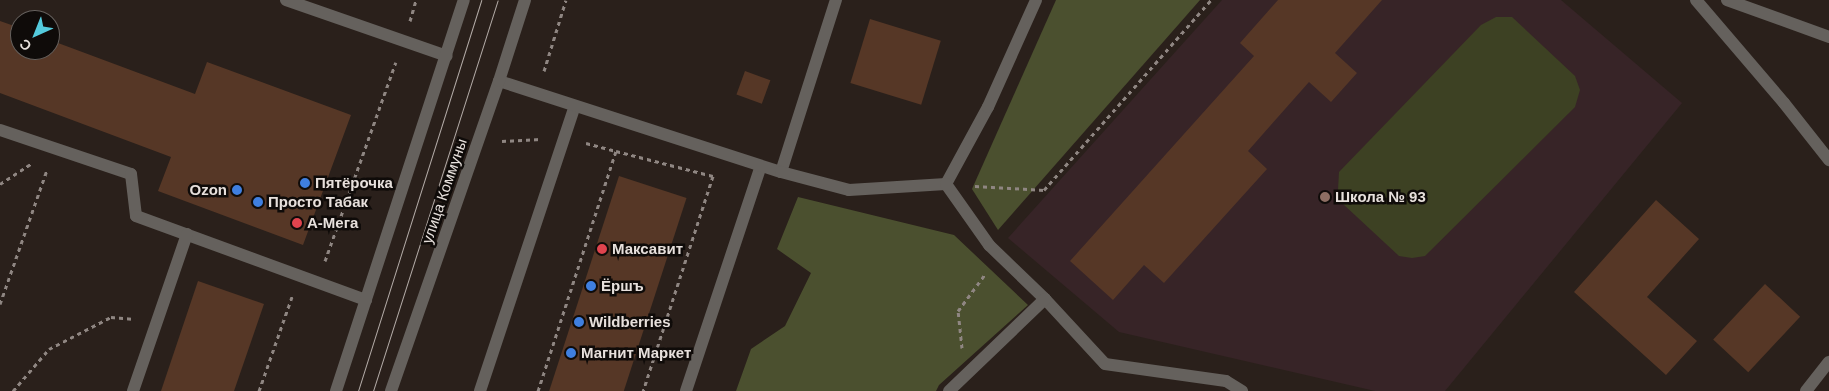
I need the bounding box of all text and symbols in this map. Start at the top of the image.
north arrow [10,10,60,60]
text: С [16,36,34,54]
street label: улица Коммуны [418,136,470,246]
place label: Пятёрочка [315,174,393,192]
marker: Пятёрочка [299,177,311,189]
place label: Ozon [190,181,227,199]
marker: Ozon [231,184,243,196]
place label: Школа № 93 [1335,188,1426,206]
marker: Школа № 93 [1319,191,1331,203]
place label: Просто Табак [268,193,368,211]
marker: Просто Табак [252,196,264,208]
place label: А-Мега [307,214,358,232]
marker: А-Мега [291,217,303,229]
place label: Максавит [612,240,683,258]
marker: Максавит [596,243,608,255]
place label: Ёршъ [601,277,644,295]
marker: Ёршъ [585,280,597,292]
place label: Wildberries [589,313,671,331]
marker: Wildberries [573,316,585,328]
place label: Магнит Маркет [581,344,691,362]
marker: Магнит Маркет [565,347,577,359]

